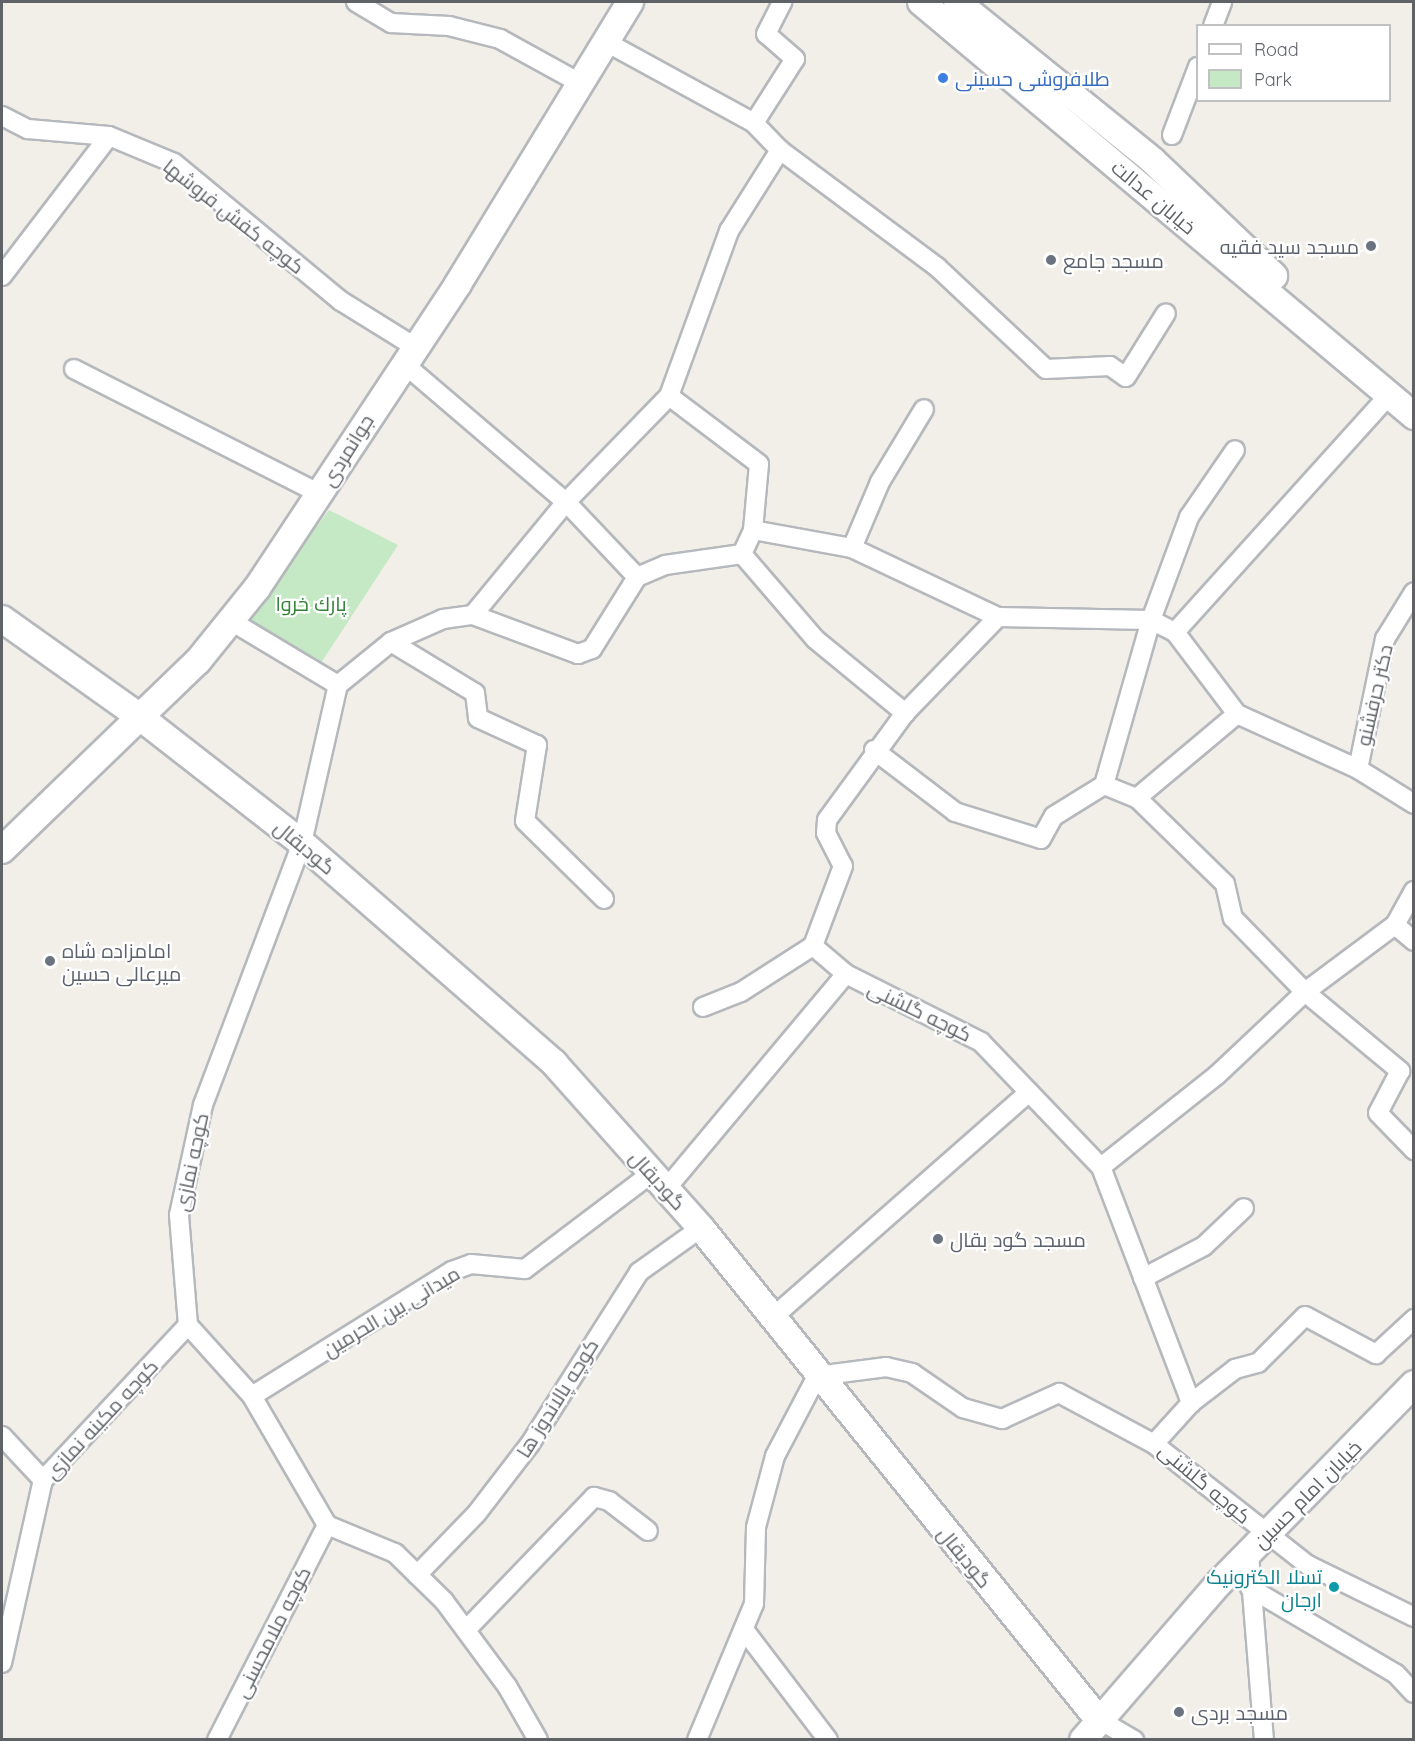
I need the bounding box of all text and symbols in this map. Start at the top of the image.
legend [1196,24,1391,102]
text: Road [1254,38,1299,61]
place label: طلافروشی حسینی [955,66,1110,90]
text: Park [1254,68,1292,91]
marker: طلافروشی حسینی [936,71,950,85]
street label: کوچه کفش فروشها [159,153,309,279]
street label: خیابان عدالت [1107,155,1201,239]
place label: مسجد سید فقیه [1220,234,1359,258]
marker: مسجد سید فقیه [1364,239,1378,253]
place label: مسجد جامع [1063,248,1164,272]
marker: مسجد جامع [1044,253,1058,267]
street label: جوانمردی [316,410,378,490]
park label: پارك خروا [275,591,347,615]
street label: دکتر حرفشنو [1351,642,1397,748]
street label: گودبقال [270,815,340,879]
place label: امامزاده شاه میرعالی حسین [62,938,181,985]
marker: امامزاده شاه میرعالی حسین [43,954,57,968]
street label: کوچه گلشنی [864,976,976,1046]
street label: کوچه نمازی [169,1111,213,1213]
street label: گودبقال [625,1145,691,1215]
place label: مسجد گود بقال [950,1227,1086,1251]
marker: مسجد گود بقال [931,1232,945,1246]
street label: میدانی بین الحرمین [318,1261,464,1361]
street label: کوچه پالاندوز ها [511,1334,603,1462]
street label: کوچه مکینه نمازی [39,1354,163,1484]
street label: خیابان امام حسین [1248,1435,1366,1553]
street label: کوچه گلشنی [1154,1438,1256,1528]
street label: گودبقال [933,1521,997,1593]
street label: کوچه ملامحسنی [229,1562,315,1702]
place label: تسلا الکترونیک ارجان [1206,1564,1322,1611]
marker: تسلا الکترونیک ارجان [1327,1580,1341,1594]
place label: مسجد بردی [1191,1700,1288,1724]
marker: مسجد بردی [1172,1705,1186,1719]

